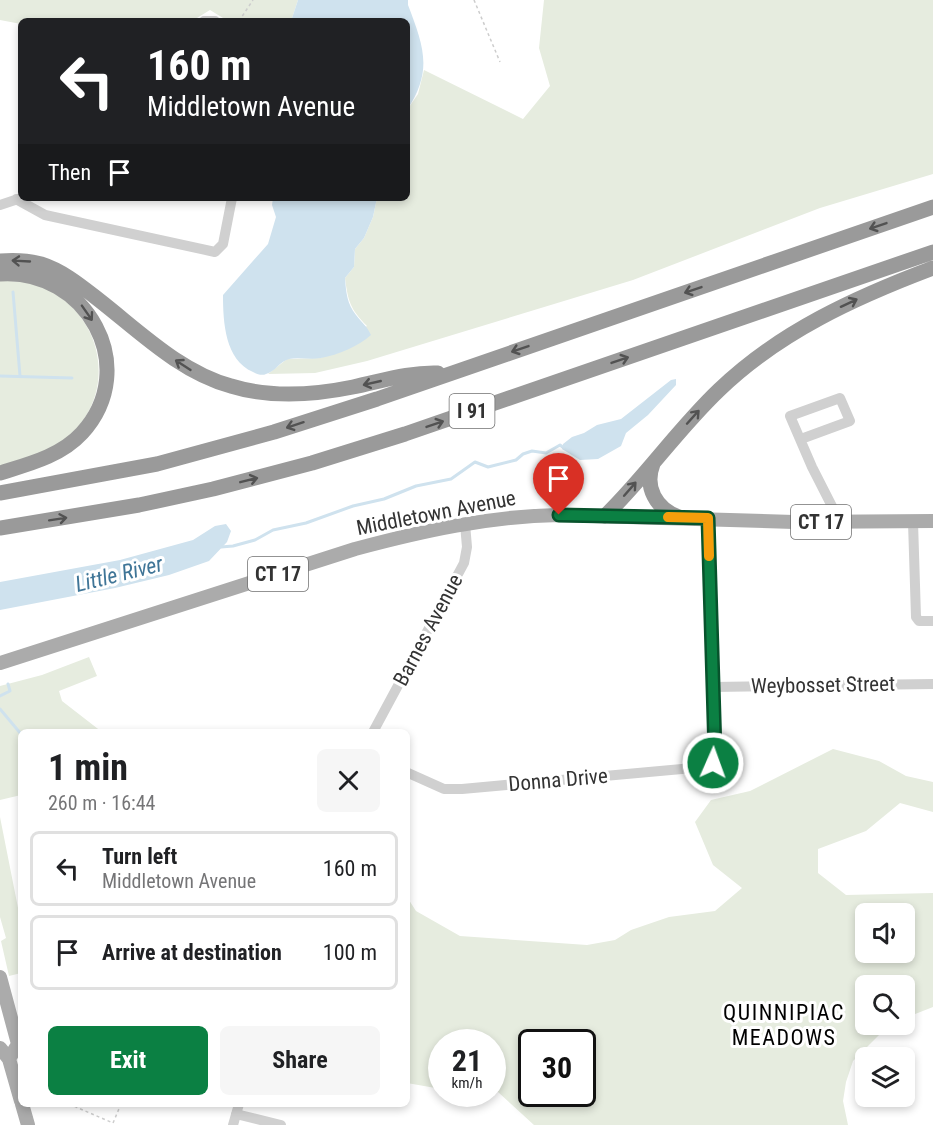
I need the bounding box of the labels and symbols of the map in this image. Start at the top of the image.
one-way arrow [869,222,888,233]
one-way arrow [12,256,32,267]
one-way arrow [684,285,703,296]
one-way arrow [840,296,858,308]
one-way arrow [81,304,93,321]
one-way arrow [511,345,530,356]
one-way arrow [610,354,629,365]
one-way arrow [176,359,192,371]
one-way arrow [363,377,382,389]
road number: I 91 [450,394,494,428]
one-way arrow [686,410,700,425]
one-way arrow [426,417,444,428]
one-way arrow [286,421,305,432]
pin [533,453,584,515]
one-way arrow [239,474,258,486]
one-way arrow [623,482,637,497]
street label: Middletown Avenue [354,486,518,540]
road number: CT 17 [791,505,851,539]
one-way arrow [48,514,67,525]
water label: Little River [73,551,166,597]
road number: CT 17 [248,557,308,591]
street label: Barnes Avenue [389,570,467,690]
street label: Weybosset Street [751,672,895,698]
position arrow [681,731,745,795]
street label: Donna Drive [507,764,609,796]
district label: QUINNIPIAC MEADOWS [723,1000,845,1050]
speed limit sign: 30 [518,1029,596,1107]

